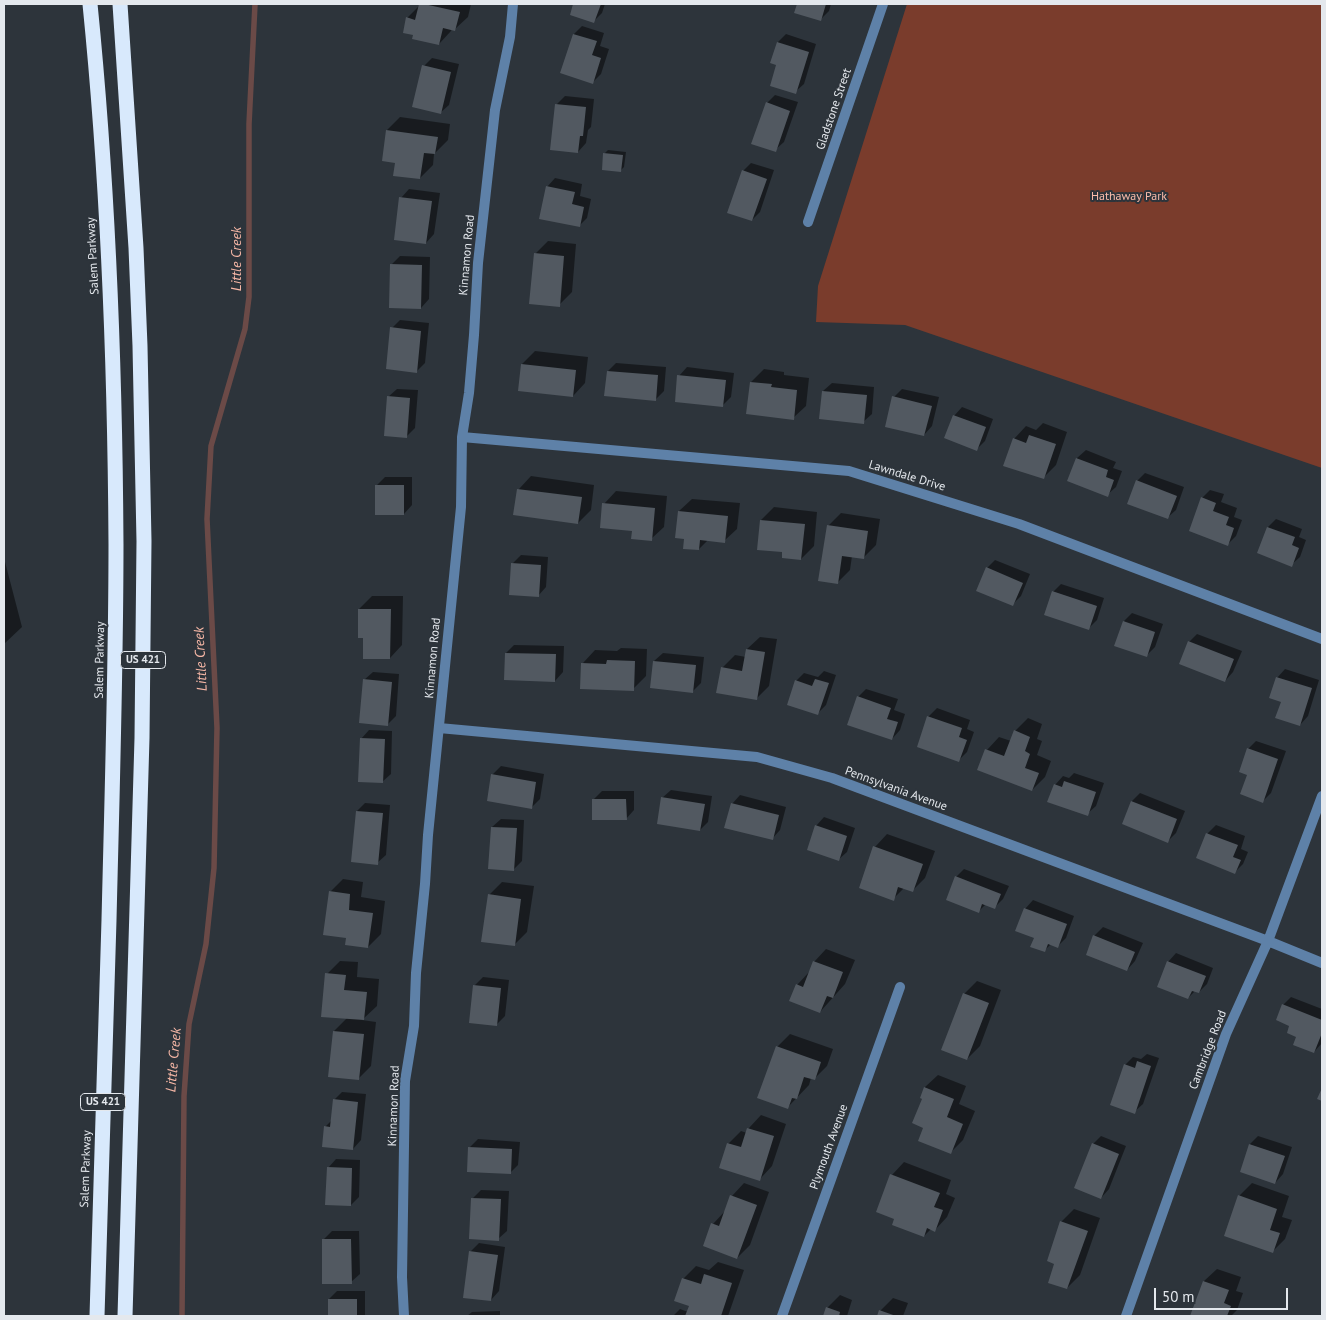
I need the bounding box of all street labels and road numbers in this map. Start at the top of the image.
street label: Gladstone Street [813,66,855,152]
street label: Kinnamon Road [456,214,478,296]
street label: Salem Parkway [84,217,102,295]
street label: Lawndale Drive [867,458,947,494]
street label: Kinnamon Road [422,617,444,699]
street label: Salem Parkway [92,621,108,699]
road number: US 421 [120,652,166,668]
street label: Pennsylvania Avenue [843,764,949,814]
street label: Cambridge Road [1186,1008,1230,1092]
street label: Kinnamon Road [385,1065,403,1147]
road number: US 421 [80,1094,126,1110]
street label: Plymouth Avenue [807,1102,851,1192]
street label: Salem Parkway [77,1130,95,1208]

